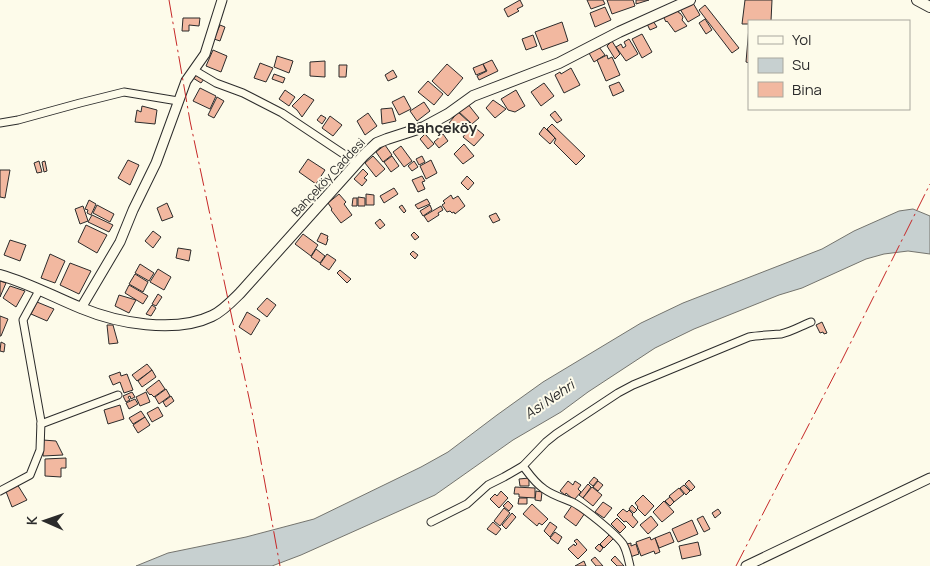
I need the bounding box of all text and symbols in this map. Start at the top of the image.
legend [748,20,910,110]
text: Yol [792,29,812,50]
text: Su [792,54,810,75]
text: Bina [792,79,822,100]
district label: Bahçeköy [407,117,478,138]
street label: Bahçeköy Caddesi [287,134,369,220]
water label: Asi Nehri [520,374,579,423]
north arrow [20,496,70,546]
text: K [22,515,41,525]

